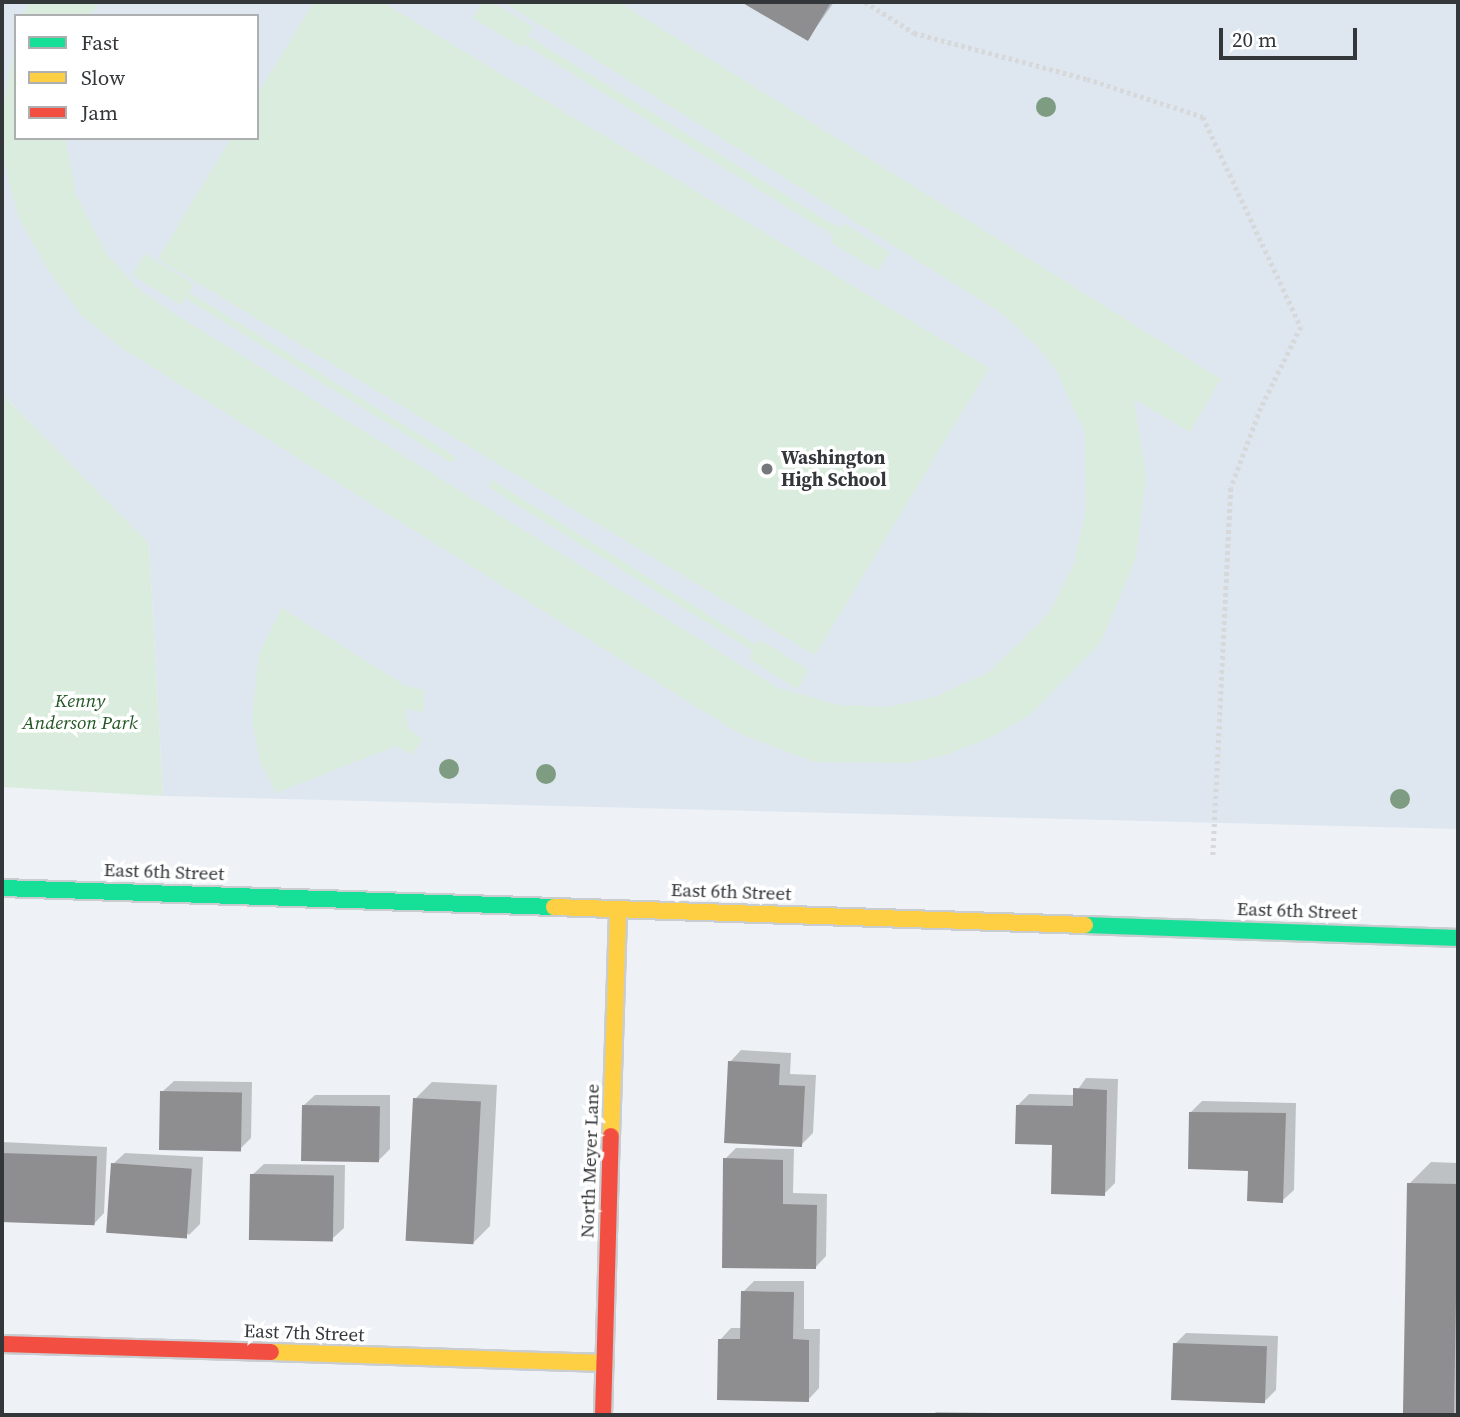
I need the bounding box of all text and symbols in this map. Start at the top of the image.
legend [14,14,259,140]
scale bar [1222,14,1360,58]
text: 20 m [1232,25,1277,54]
text: Fast [81,28,119,57]
text: Slow [81,63,125,92]
text: Jam [81,98,118,127]
place label: Washington High School [781,447,887,491]
marker: Washington High School [759,461,775,477]
park label: Kenny Anderson Park [22,690,138,734]
street label: East 6th Street [103,859,225,885]
street label: East 6th Street [670,879,792,905]
street label: East 6th Street [1236,898,1358,924]
street label: North Meyer Lane [576,1083,604,1239]
street label: East 7th Street [243,1320,365,1346]

